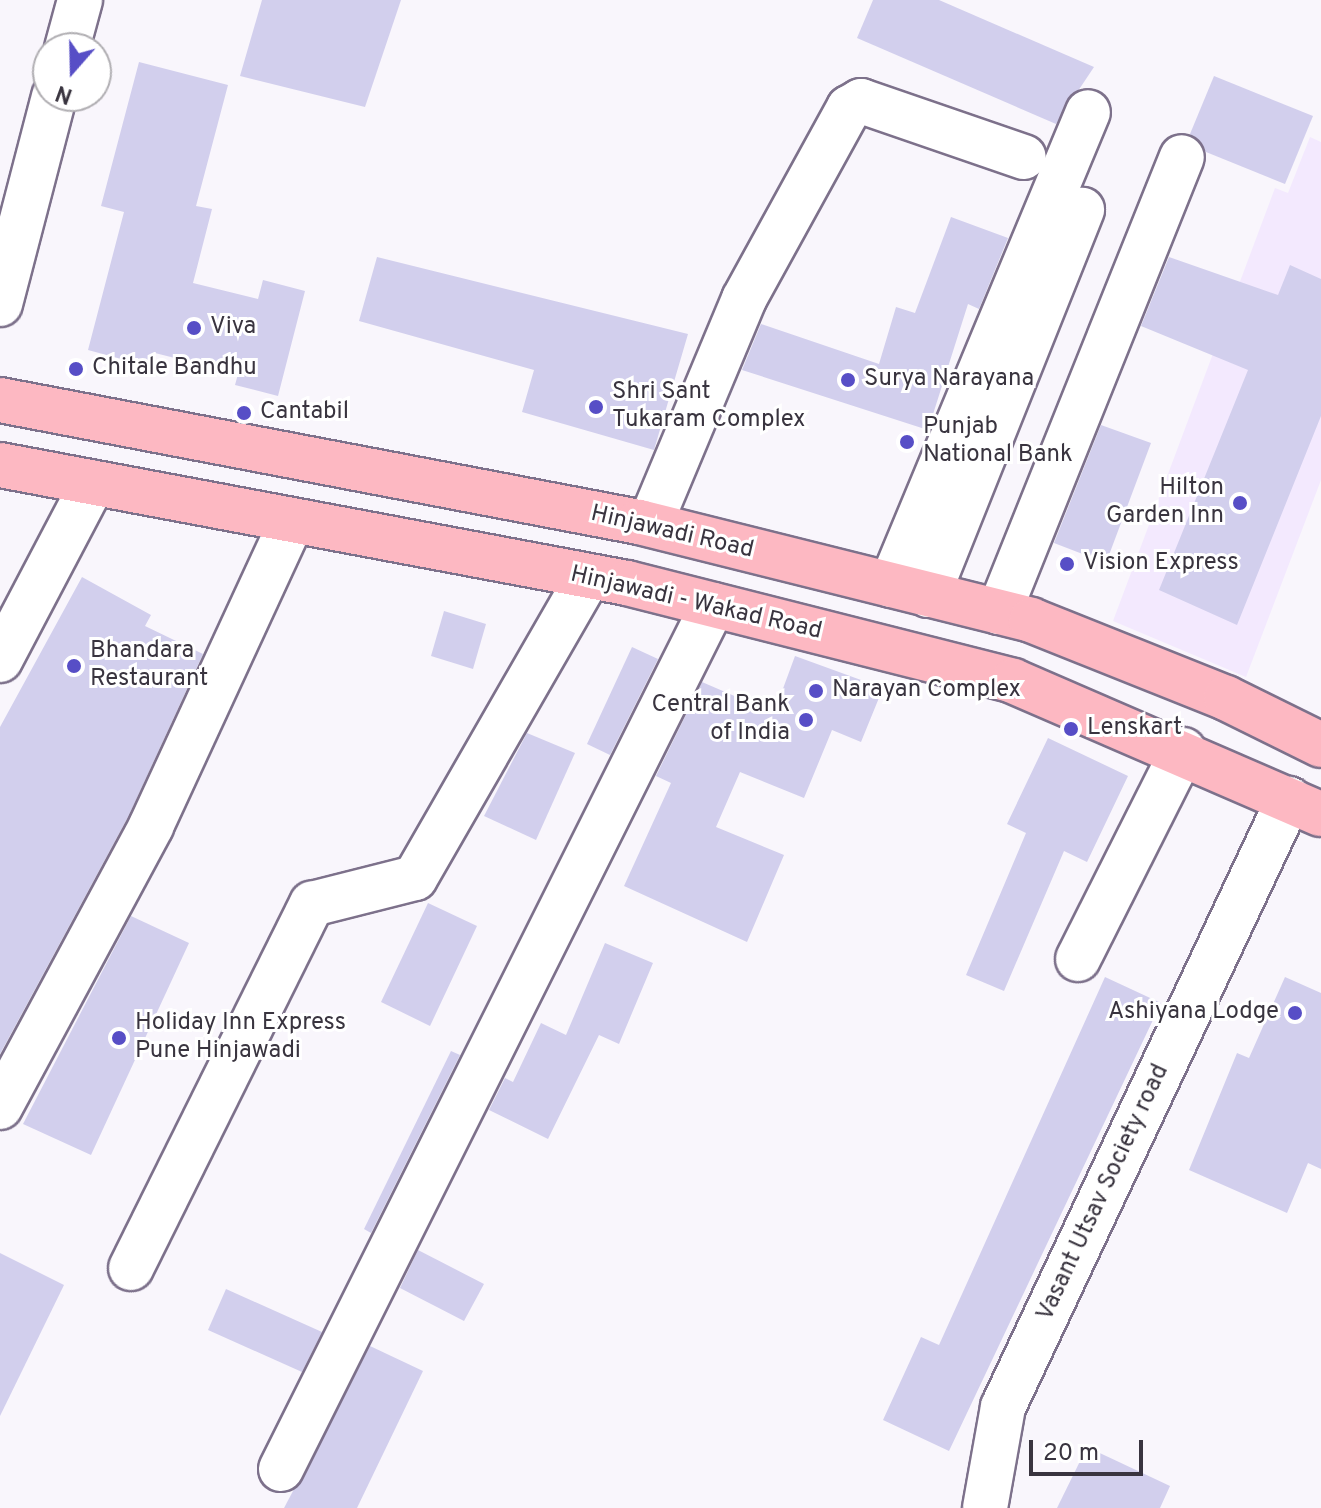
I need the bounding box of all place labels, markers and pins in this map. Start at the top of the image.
place label: Viva [210,314,256,342]
marker: Viva [185,319,203,337]
place label: Chitale Bandhu [92,355,257,383]
marker: Chitale Bandhu [67,360,85,378]
place label: Surya Narayana [864,366,1034,394]
marker: Surya Narayana [839,371,857,389]
place label: Shri Sant Tukaram Complex [612,379,805,435]
marker: Shri Sant Tukaram Complex [587,398,605,416]
place label: Cantabil [260,399,349,427]
marker: Cantabil [235,404,253,422]
place label: Punjab National Bank [923,414,1073,470]
marker: Punjab National Bank [898,433,916,451]
place label: Hilton Garden Inn [1106,475,1224,531]
marker: Hilton Garden Inn [1231,494,1249,512]
place label: Vision Express [1083,550,1239,578]
marker: Vision Express [1058,555,1076,573]
place label: Bhandara Restaurant [90,638,208,694]
marker: Bhandara Restaurant [65,657,83,675]
place label: Narayan Complex [832,677,1021,705]
marker: Narayan Complex [807,682,825,700]
place label: Central Bank of India [651,692,790,748]
marker: Central Bank of India [797,711,815,729]
place label: Lenskart [1087,715,1182,743]
marker: Lenskart [1062,720,1080,738]
place label: Ashiyana Lodge [1108,999,1279,1027]
marker: Ashiyana Lodge [1286,1004,1304,1022]
place label: Holiday Inn Express Pune Hinjawadi [135,1010,346,1066]
marker: Holiday Inn Express Pune Hinjawadi [110,1029,128,1047]

